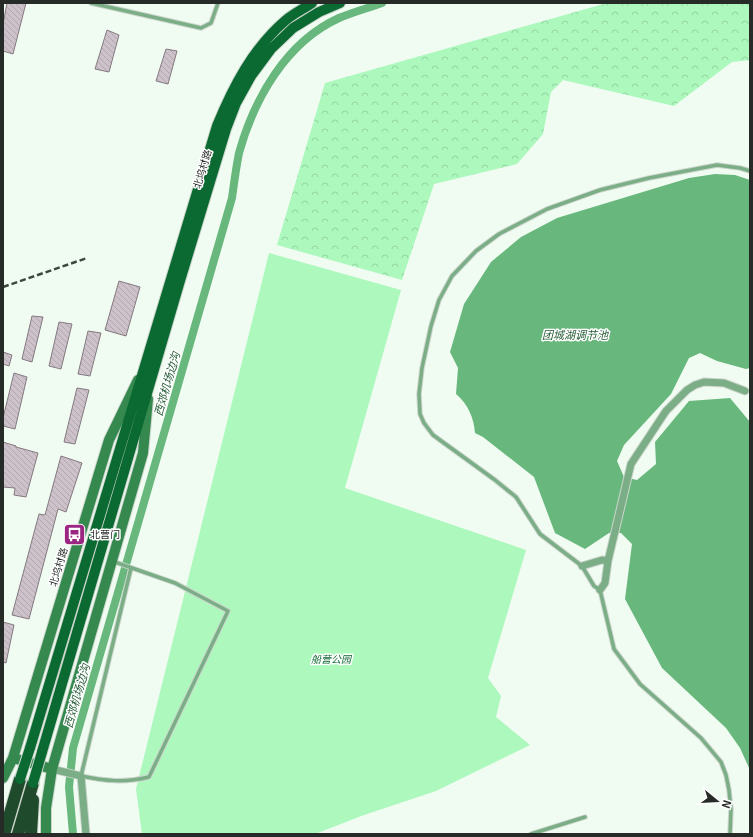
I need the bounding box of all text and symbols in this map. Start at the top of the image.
street label: 北坞村路 [189,148,215,190]
water label: 团城湖调节池 [542,326,609,342]
water label: 西郊机场边沟 [149,349,183,418]
bus stop icon: 北营门 [62,521,88,547]
place label: 北营门 [90,526,120,541]
street label: 北坞村路 [45,546,71,588]
park label: 船营公园 [311,651,353,666]
water label: 西郊机场边沟 [59,661,93,730]
north arrow [697,781,737,821]
text: N [719,798,736,811]

